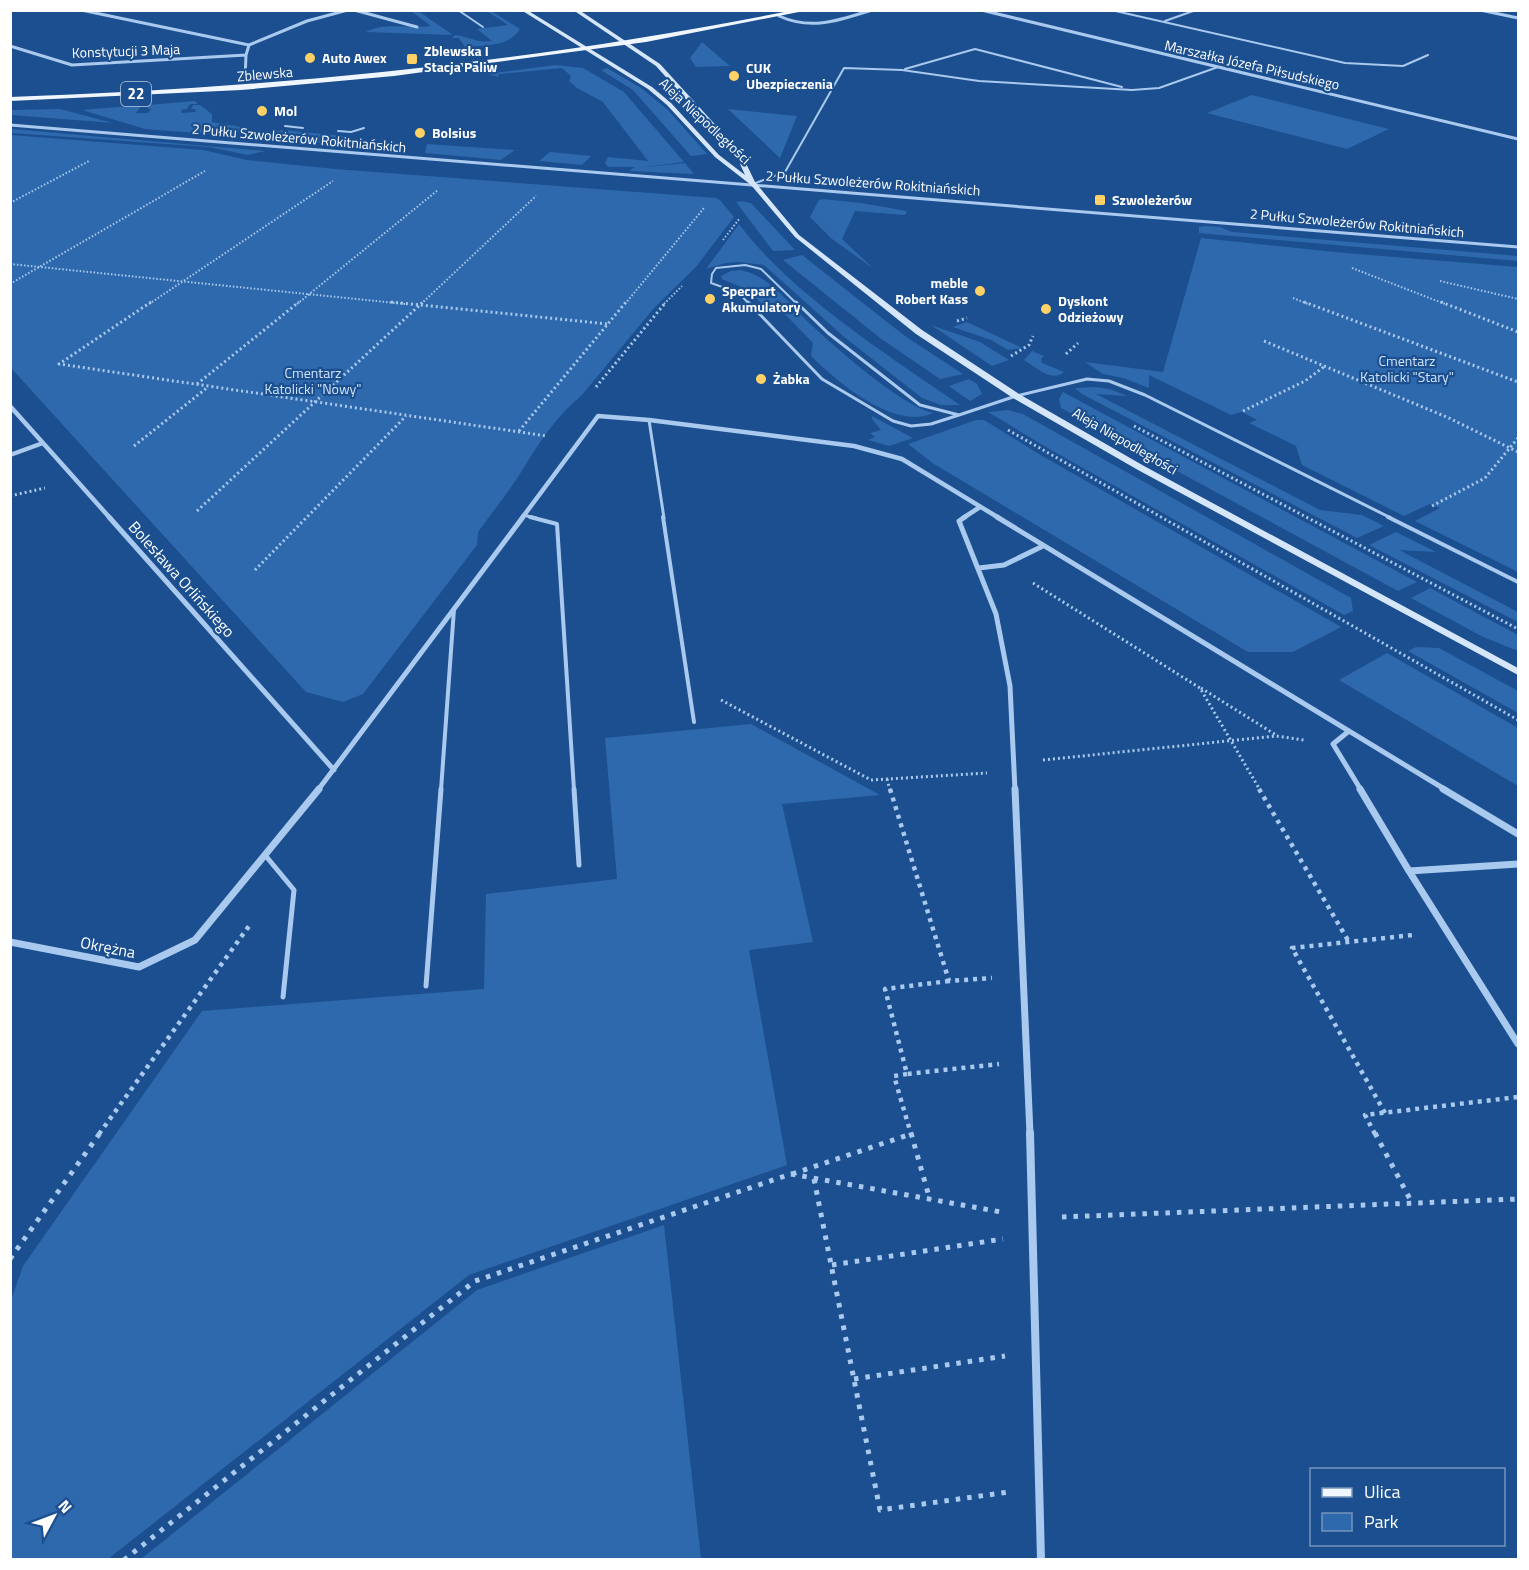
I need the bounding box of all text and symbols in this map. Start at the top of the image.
street label: Marszałka Józefa Piłsudskiego [1163,34,1342,95]
street label: Konstytucji 3 Maja [72,38,180,63]
place label: Zblewska I Stacja Paliw [424,40,498,77]
place label: Auto Awex [322,47,387,68]
marker: Auto Awex [303,51,317,65]
marker: Zblewska I Stacja Paliw [405,52,419,66]
place label: CUK Ubezpieczenia [746,57,833,94]
street label: Zblewska [236,61,294,86]
marker: CUK Ubezpieczenia [727,69,741,83]
street label: Aleja Niepodległości [655,73,756,169]
road number: 22 [121,82,151,106]
place label: Mol [274,100,297,121]
marker: Mol [255,104,269,118]
street label: 2 Pułku Szwoleżerów Rokitniańskich [191,118,407,157]
place label: Bolsius [432,122,477,143]
marker: Bolsius [413,126,427,140]
street label: 2 Pułku Szwoleżerów Rokitniańskich [765,165,981,200]
place label: Szwoleżerów [1112,189,1192,210]
marker: Szwoleżerów [1093,193,1107,207]
street label: 2 Pułku Szwoleżerów Rokitniańskich [1249,203,1465,242]
place label: meble Robert Kass [895,272,968,309]
place label: Specpart Akumulatory [722,280,801,317]
marker: meble Robert Kass [973,284,987,298]
place label: Dyskont Odzieżowy [1058,290,1124,327]
marker: Specpart Akumulatory [703,292,717,306]
marker: Dyskont Odzieżowy [1039,302,1053,316]
park label: Cmentarz Katolicki "Stary" [1360,350,1454,387]
park label: Cmentarz Katolicki "Nowy" [264,362,362,399]
place label: Żabka [773,368,810,389]
marker: Żabka [754,372,768,386]
street label: Aleja Niepodległości [1069,402,1182,479]
street label: Bolesława Orlińskiego [123,515,241,643]
street label: Okrężna [78,930,138,964]
legend [1310,1468,1505,1546]
text: Ulica [1364,1478,1401,1505]
north arrow [24,1486,84,1546]
text: N [53,1494,78,1518]
text: Park [1364,1508,1399,1535]

